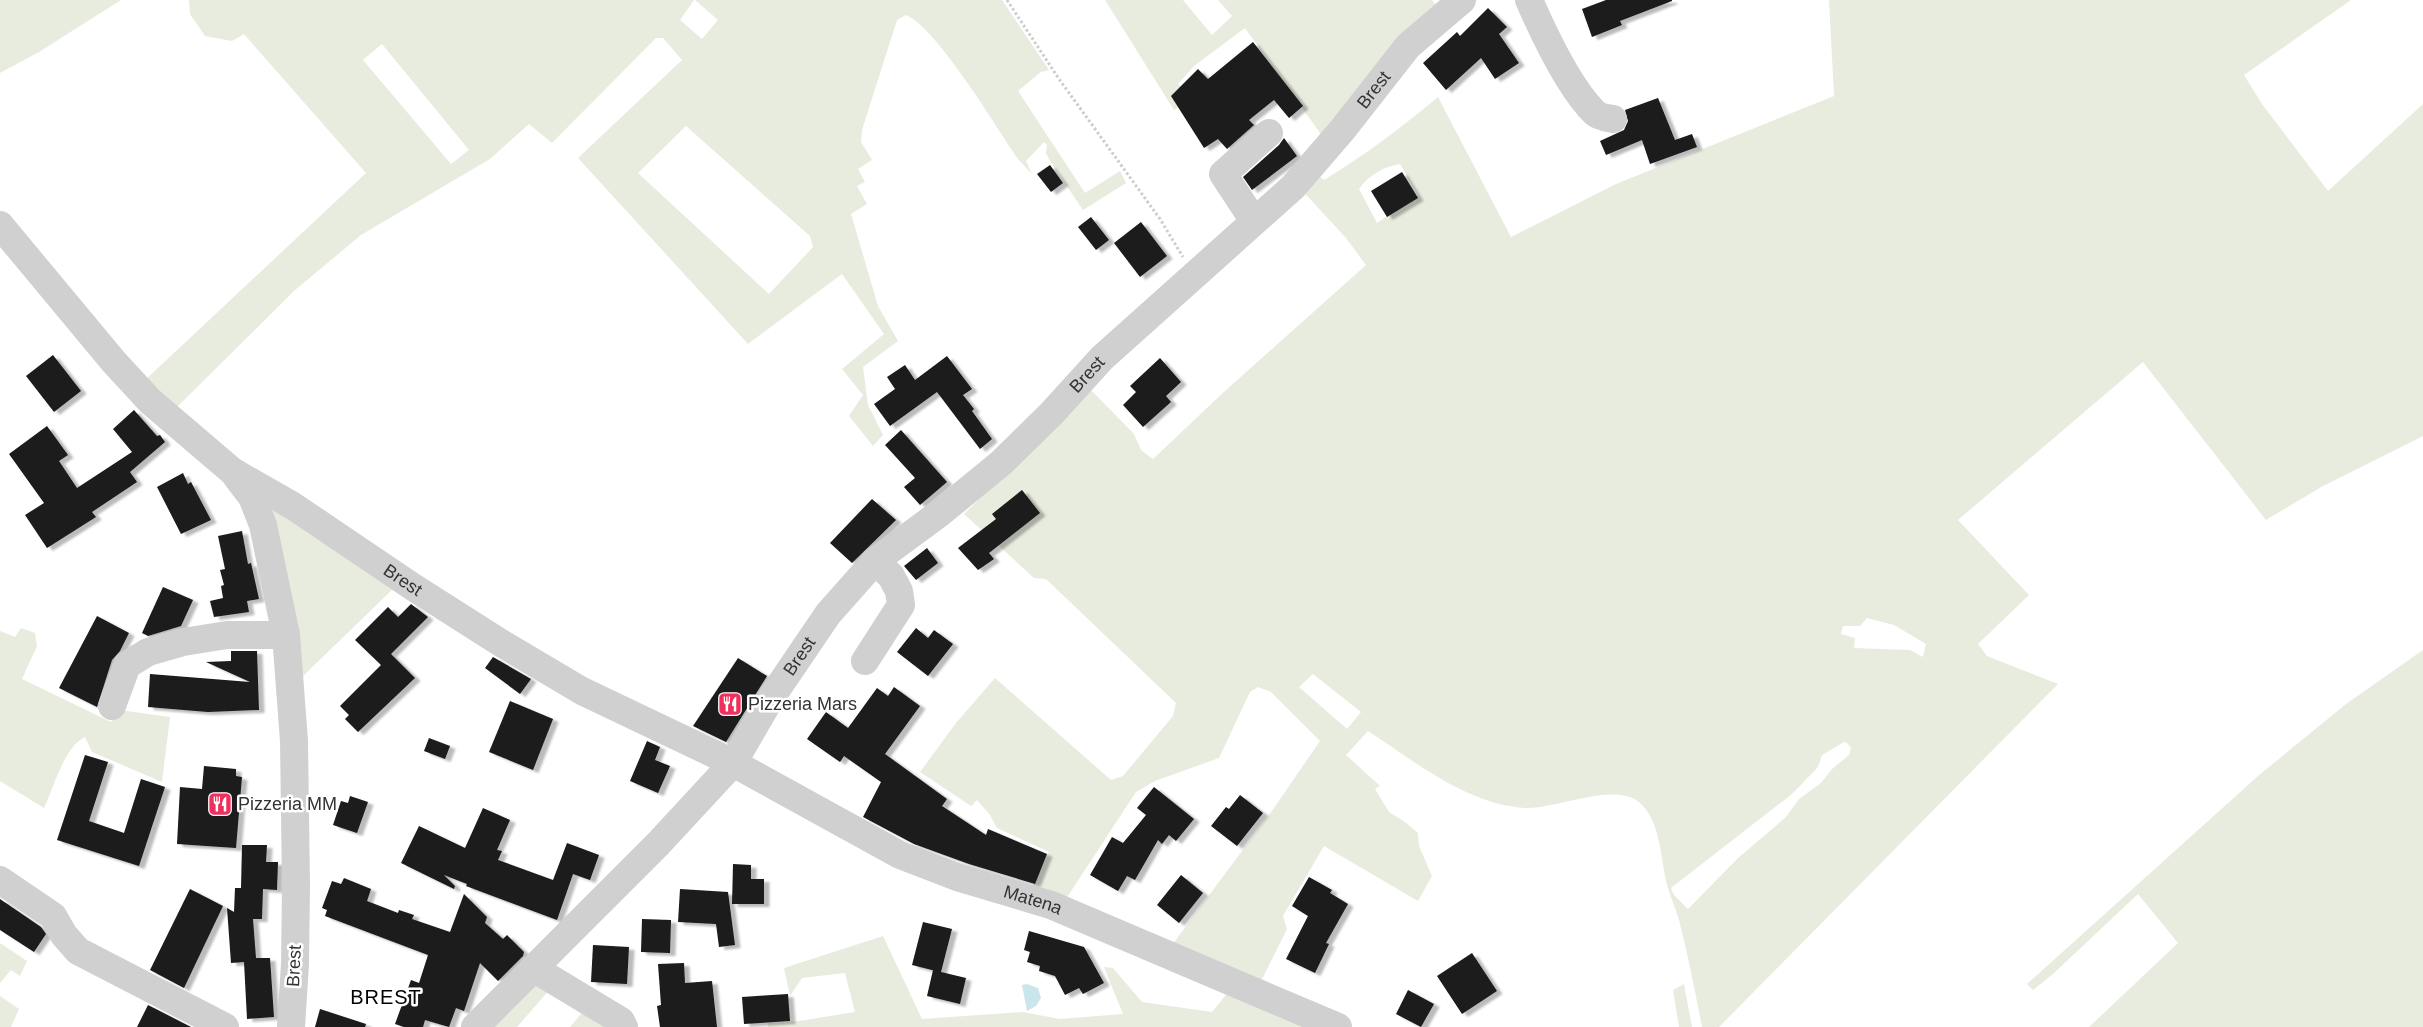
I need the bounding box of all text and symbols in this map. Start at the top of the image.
street label: Brest [1353,67,1395,113]
street label: Brest [1065,352,1109,397]
street label: Brest [380,560,426,600]
street label: Brest [779,633,819,679]
restaurant icon: Pizzeria Mars [717,691,743,717]
place label: Pizzeria Mars [748,694,857,714]
restaurant icon: Pizzeria MM [207,791,233,817]
place label: Pizzeria MM [238,794,337,814]
street label: Matena [1001,881,1066,919]
street label: Brest [283,944,305,988]
district label: BREST [350,986,422,1008]

